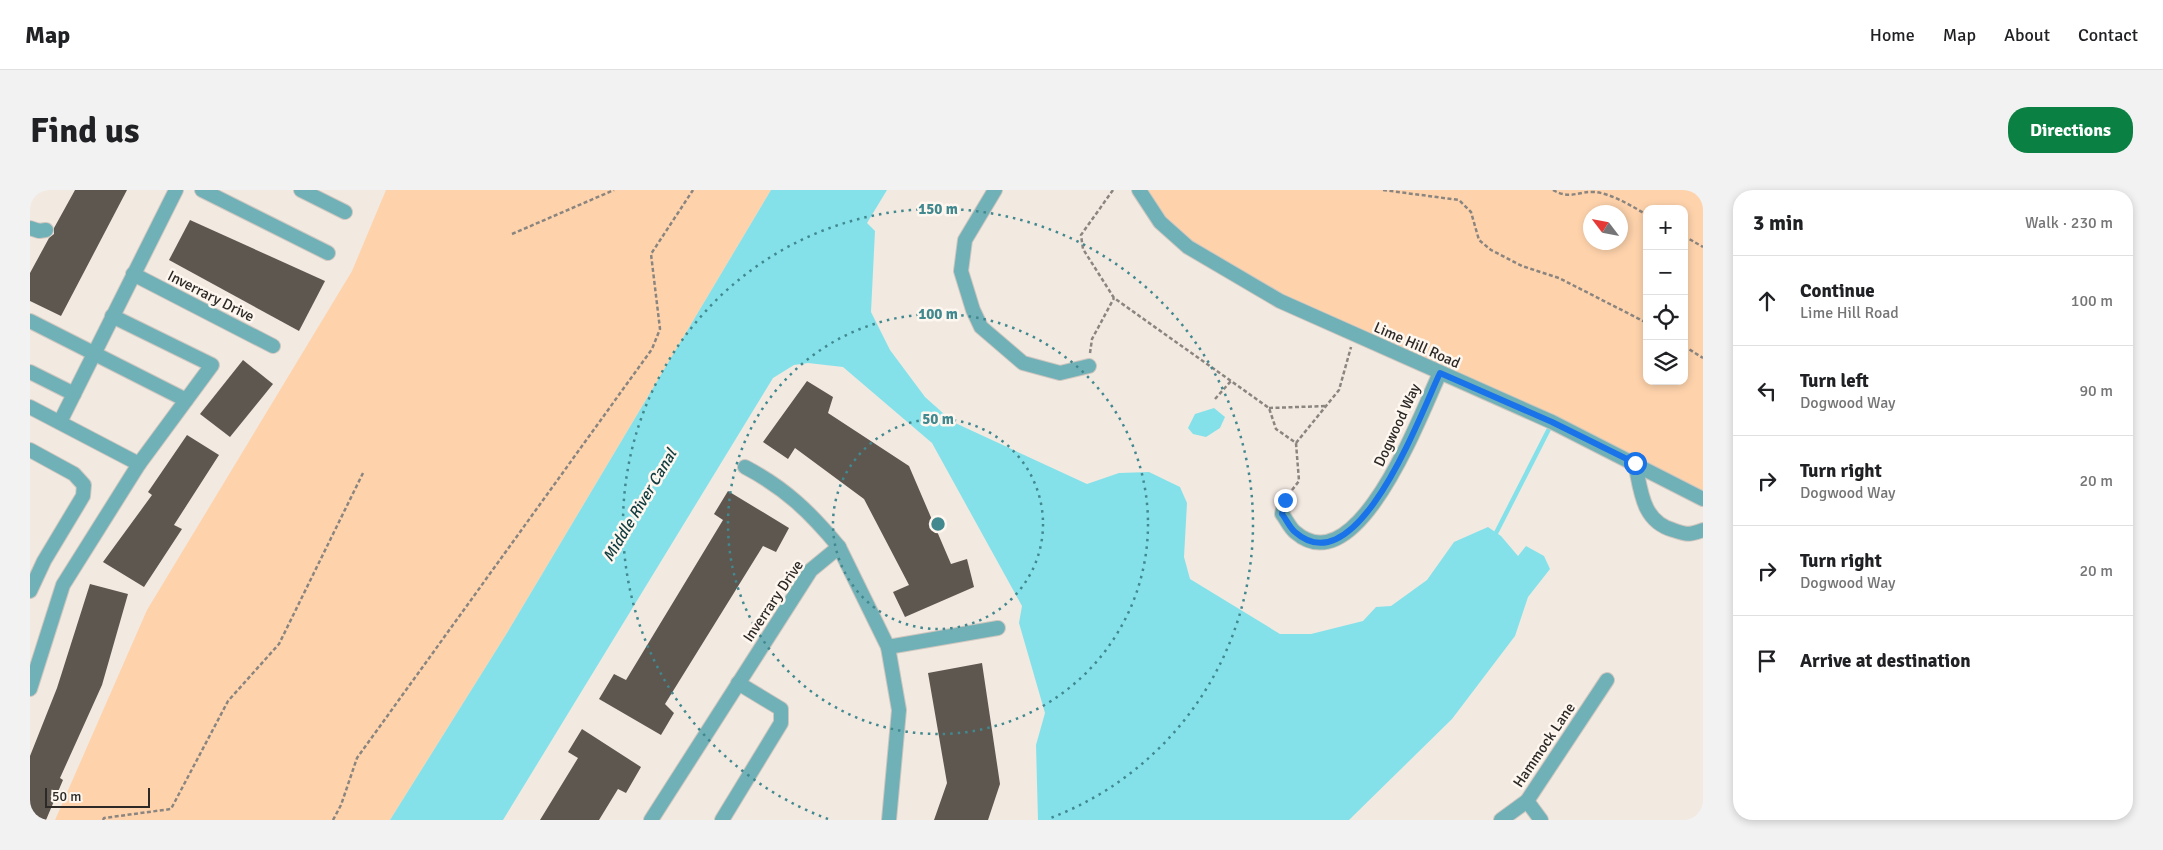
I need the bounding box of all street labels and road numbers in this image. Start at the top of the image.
street label: Inverrary Drive [165,266,257,326]
street label: Lime Hill Road [1371,318,1463,372]
street label: Dogwood Way [1370,381,1424,469]
street label: Inverrary Drive [739,557,807,645]
street label: Hammock Lane [1509,699,1579,791]

